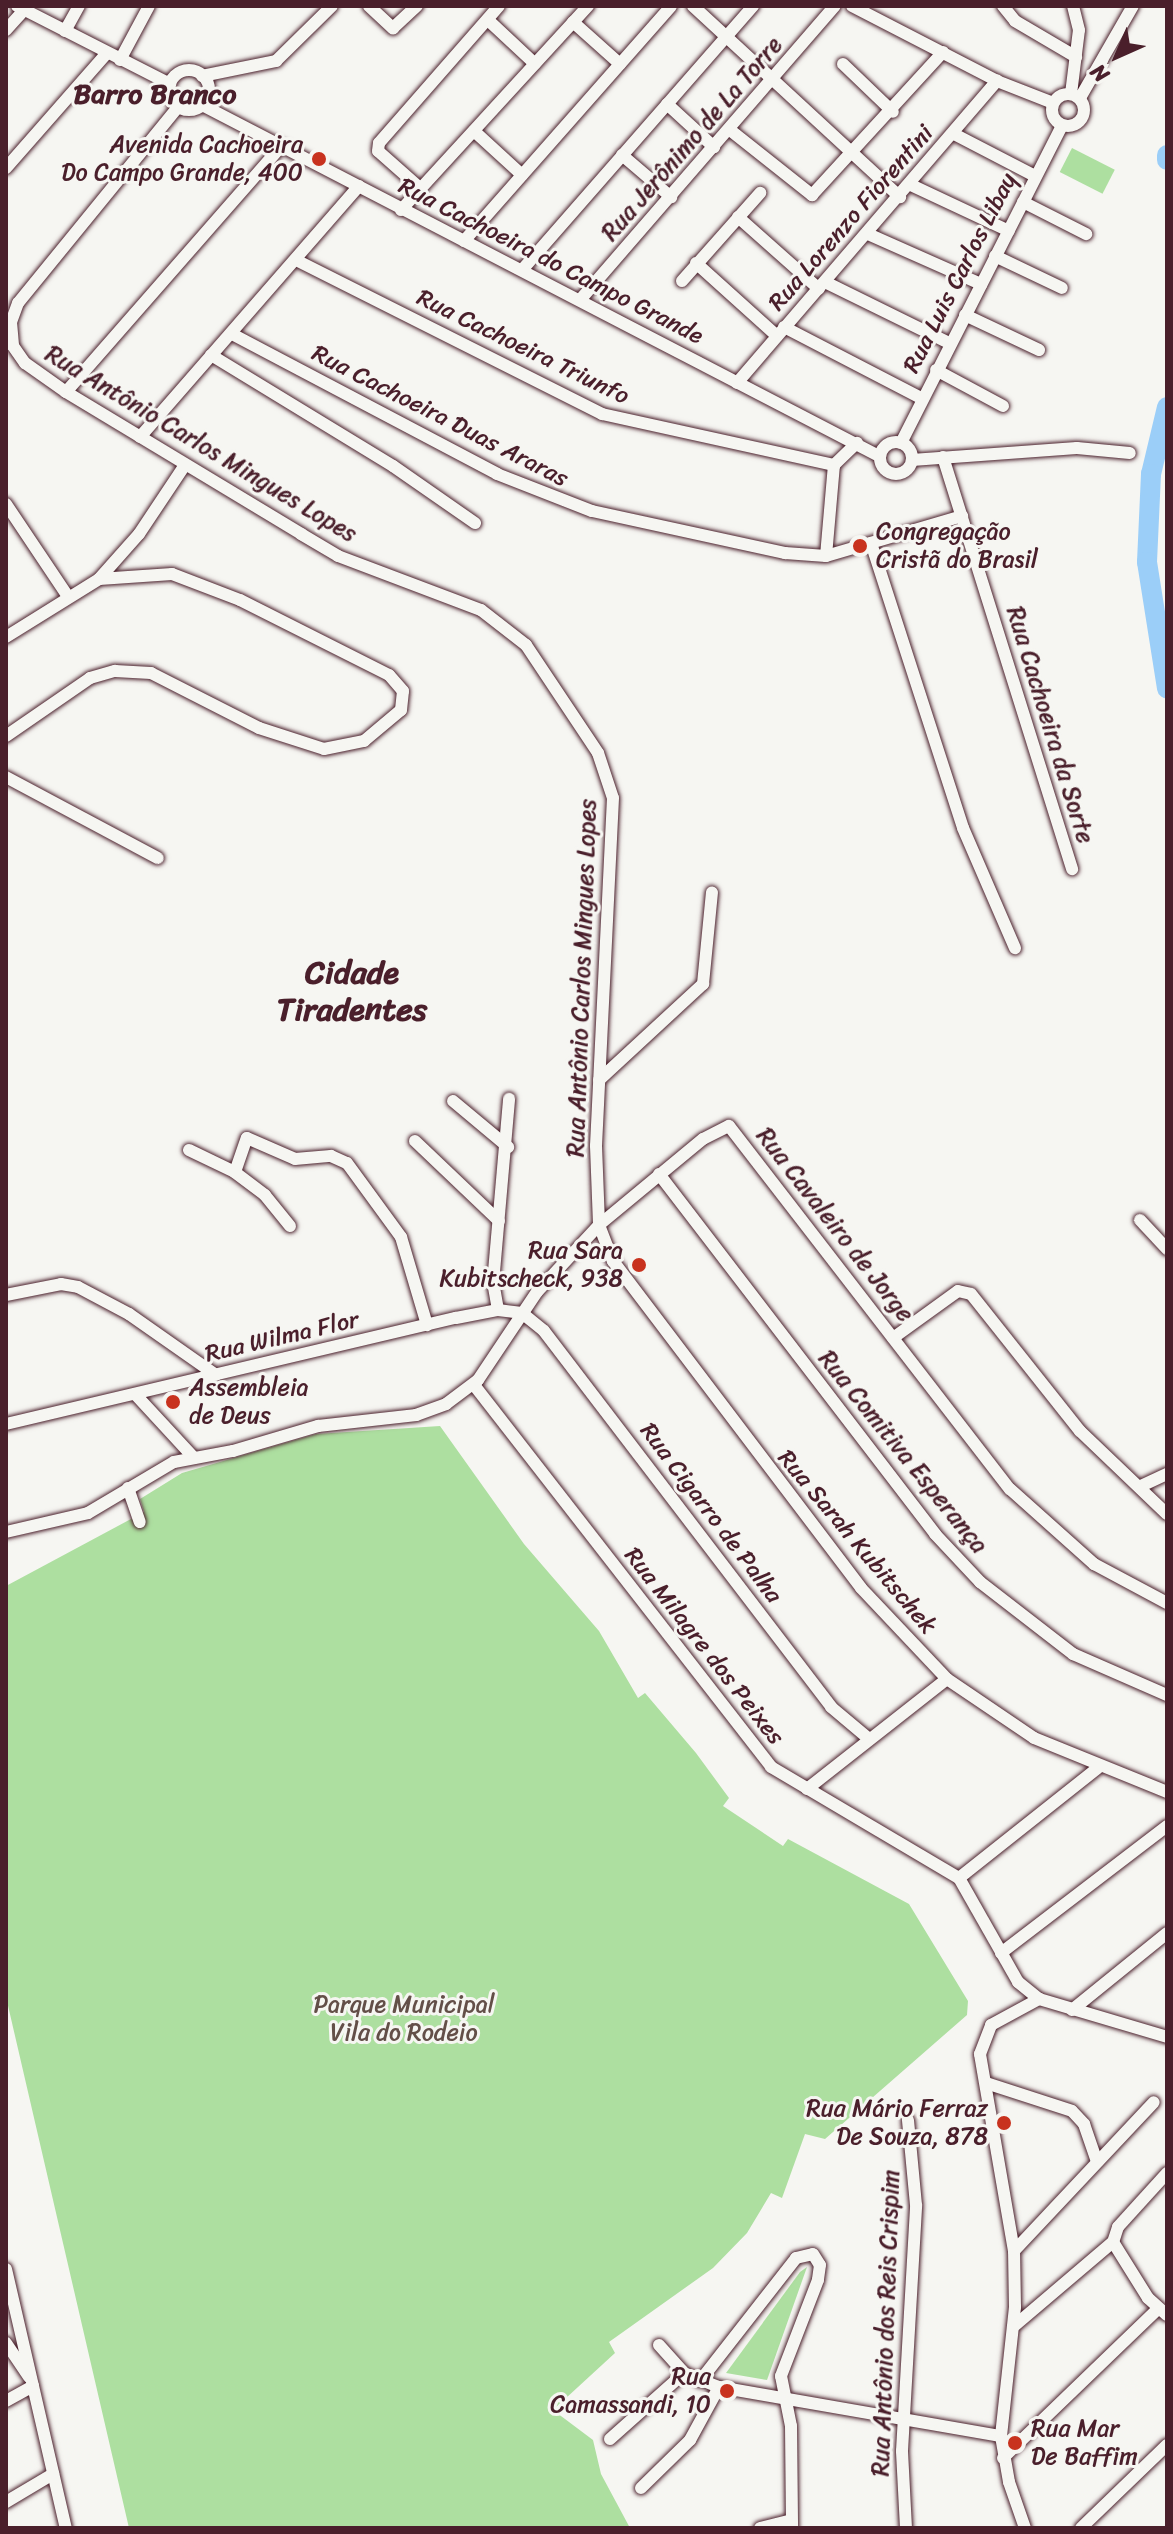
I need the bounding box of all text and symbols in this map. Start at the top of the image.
north arrow [1077,16,1157,96]
street label: Rua Jerônimo de La Torre [595,30,789,248]
text: N [1080,54,1119,93]
district label: Barro Branco [74,77,236,111]
street label: Rua Lorenzo Fiorentini [763,120,939,316]
place label: Avenida Cachoeira Do Campo Grande, 400 [61,131,303,187]
marker: Avenida Cachoeira Do Campo Grande, 400 [310,150,328,168]
street label: Rua Luis Carlos Libay [897,168,1023,378]
street label: Rua Cachoeira do Campo Grande [394,171,708,351]
street label: Rua Cachoeira Triunfo [413,283,633,411]
street label: Rua Antônio Carlos Mingues Lopes [40,339,362,549]
street label: Rua Cachoeira Duas Araras [308,339,572,493]
place label: Congregação Cristã do Brasil [876,518,1039,574]
marker: Congregação Cristã do Brasil [851,537,869,555]
street label: Rua Cachoeira da Sorte [1000,603,1100,847]
street label: Rua Antônio Carlos Mingues Lopes [561,798,603,1158]
district label: Cidade Tiradentes [277,955,427,1030]
street label: Rua Cavaleiro de Jorge [750,1122,920,1328]
place label: Rua Sara Kubitscheck, 938 [439,1237,623,1293]
marker: Rua Sara Kubitscheck, 938 [630,1256,648,1274]
street label: Rua Wilma Flor [203,1305,361,1369]
street label: Rua Comitiva Esperança [812,1345,994,1559]
place label: Assembleia de Deus [189,1374,309,1430]
marker: Assembleia de Deus [164,1393,182,1411]
street label: Rua Cigarro de Palha [634,1417,788,1609]
street label: Rua Sarah Kubitschek [772,1445,942,1639]
street label: Rua Milagre dos Peixes [618,1542,790,1750]
park label: Parque Municipal Vila do Rodeio [314,1991,494,2047]
place label: Rua Mário Ferraz De Souza, 878 [807,2095,988,2151]
marker: Rua Mário Ferraz De Souza, 878 [995,2114,1013,2132]
street label: Rua Antônio dos Reis Crispim [866,2168,906,2478]
place label: Rua Camassandi, 10 [550,2363,711,2419]
marker: Rua Camassandi, 10 [718,2382,736,2400]
place label: Rua Mar De Baffim [1031,2415,1137,2471]
marker: Rua Mar De Baffim [1006,2434,1024,2452]

